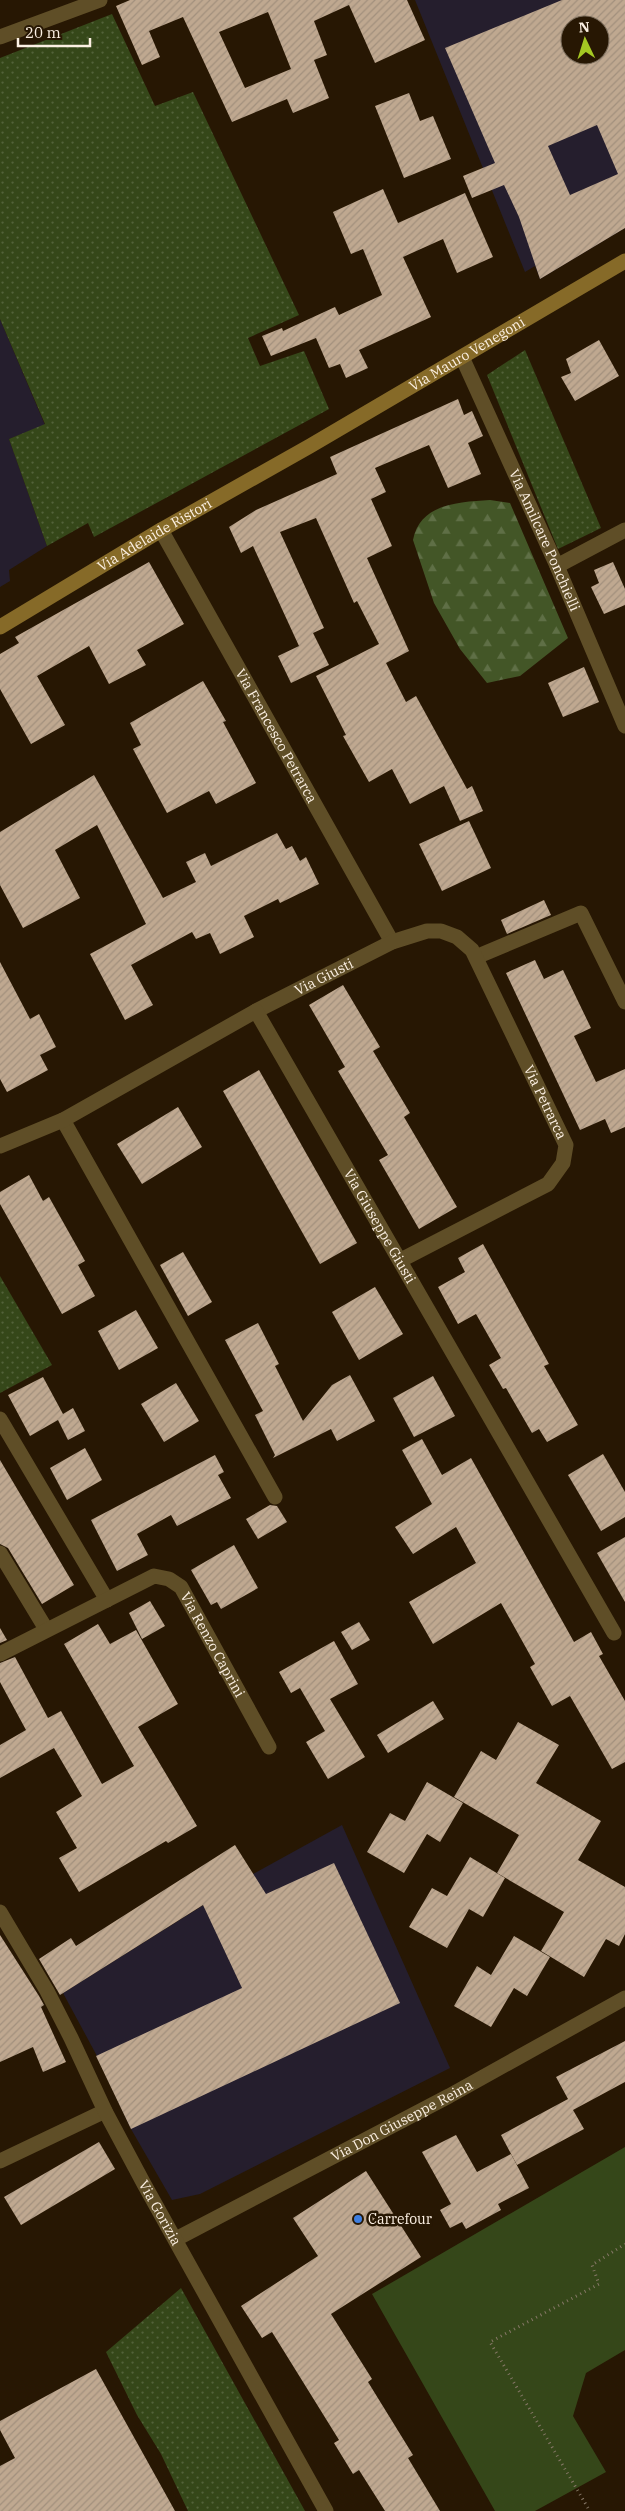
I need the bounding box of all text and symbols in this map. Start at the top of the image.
scale bar [18,15,90,47]
north arrow [560,15,610,65]
text: N [578,18,590,36]
text: 20 m [25,23,61,42]
street label: Via Mauro Venegoni [406,313,528,395]
street label: Via Amilcare Ponchielli [505,466,584,614]
street label: Via Adelaide Ristori [94,494,215,575]
street label: Via Francesco Petrarca [232,666,321,806]
street label: Via Giusti [291,954,356,999]
street label: Via Petrarca [520,1062,571,1142]
street label: Via Giuseppe Giusti [340,1166,420,1287]
street label: Via Renzo Caprini [176,1589,249,1700]
street label: Via Don Giuseppe Reina [328,2075,476,2165]
street label: Via Gorizia [135,2177,186,2249]
place label: Carrefour [368,2210,433,2228]
marker: Carrefour [352,2213,364,2225]

